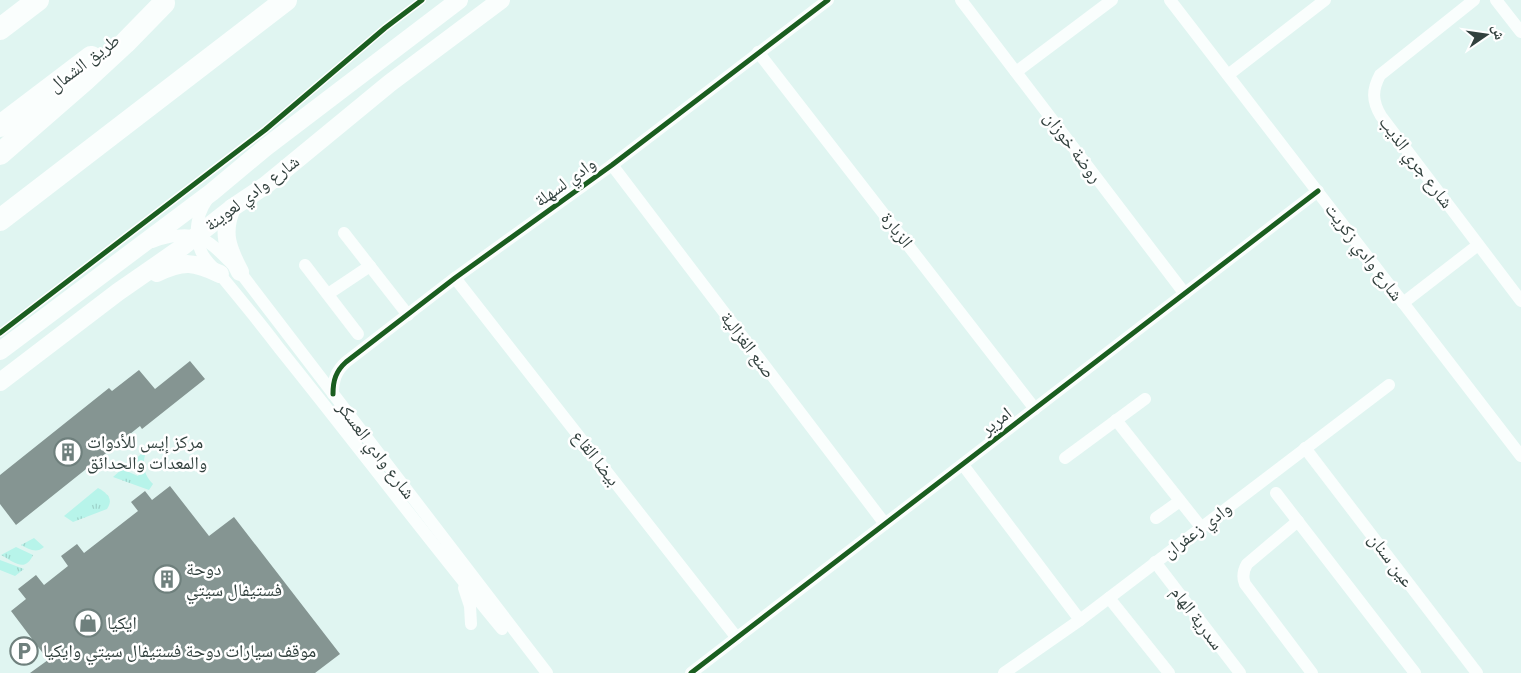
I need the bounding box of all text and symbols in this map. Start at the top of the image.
north arrow [1461,10,1511,60]
text: ش [1488,23,1509,41]
street label: طريق الشمال [43,28,124,97]
street label: روضة خوزان [1039,106,1108,187]
street label: شارع جري الذيب [1371,111,1459,215]
street label: شارع وادي لعوينة [200,149,306,239]
street label: وادي لسهلة [529,152,602,215]
street label: شارع وادي زكريت [1317,198,1409,307]
street label: الزبارة [876,207,919,252]
street label: صنع الغزالية [715,307,781,383]
street label: شارع وادي العسكر [329,395,421,505]
street label: امرير [975,401,1016,441]
street label: بيضا القاع [567,425,625,490]
place label: مركز إيس للأدوات والمعدات والحدائق [87,430,207,474]
building icon: مركز إيس للأدوات والمعدات والحدائق [53,437,83,467]
street label: وادي زعفران [1158,496,1238,566]
street label: عين سنان [1363,528,1419,592]
place label: دوحة فستيفال سيتي [186,557,282,605]
building icon: دوحة فستيفال سيتي [152,564,182,594]
street label: سدرية الهام [1165,581,1229,655]
shop icon: ايكيا [73,608,103,638]
place label: ايكيا [107,611,137,634]
parking icon: موقف سيارات دوحة فستيفال سيتي وايكيا [9,636,39,666]
place label: موقف سيارات دوحة فستيفال سيتي وايكيا [43,639,316,666]

